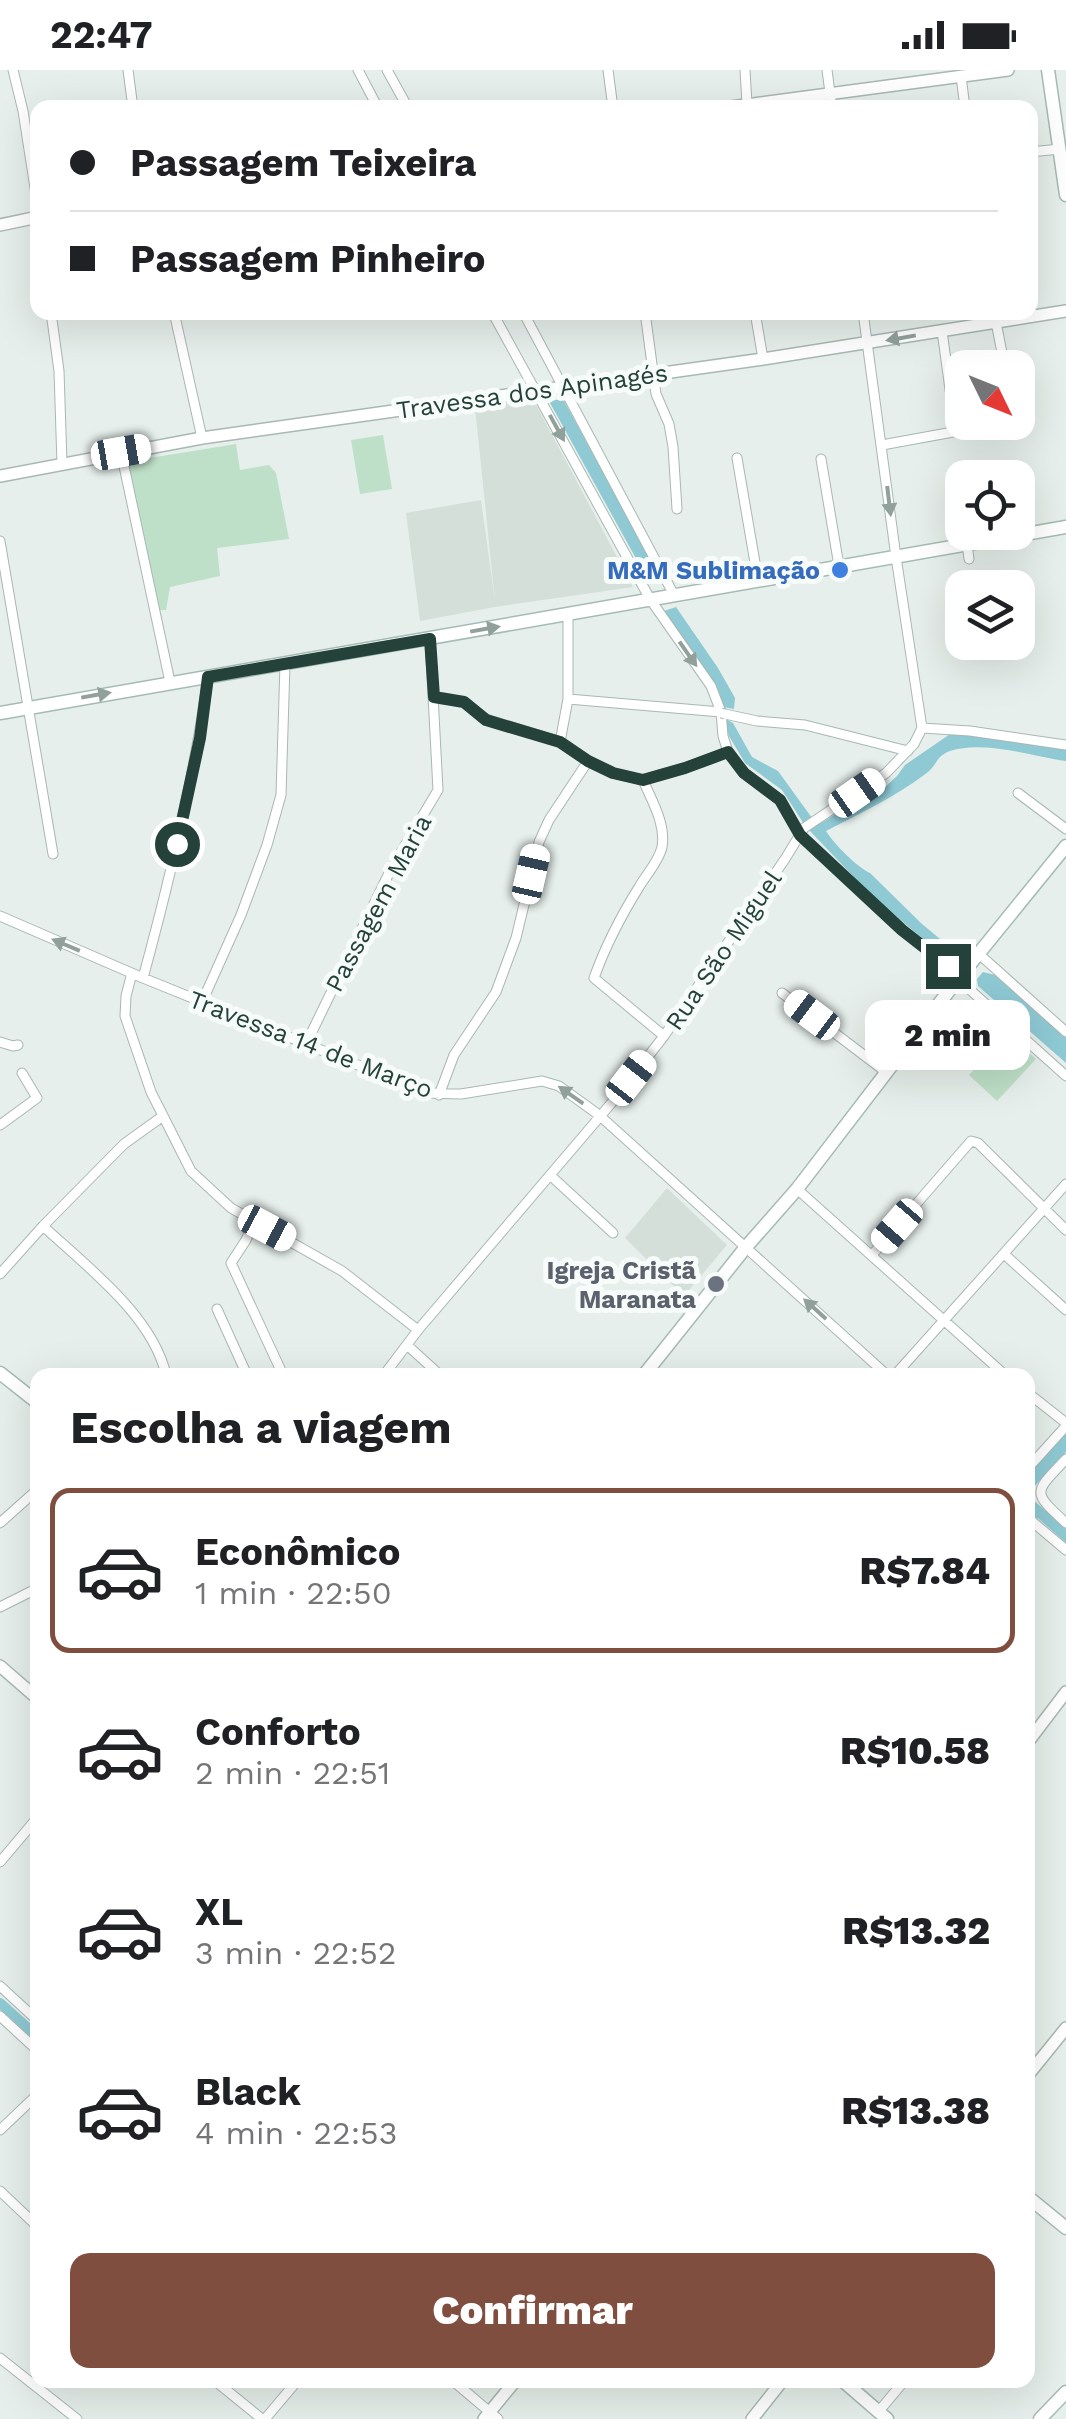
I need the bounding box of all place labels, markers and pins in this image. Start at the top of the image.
place label: M&M Sublimação [607,556,820,585]
marker: M&M Sublimação [829,559,851,581]
place label: Igreja Cristã Maranata [547,1256,697,1314]
marker: Igreja Cristã Maranata [705,1273,727,1295]

